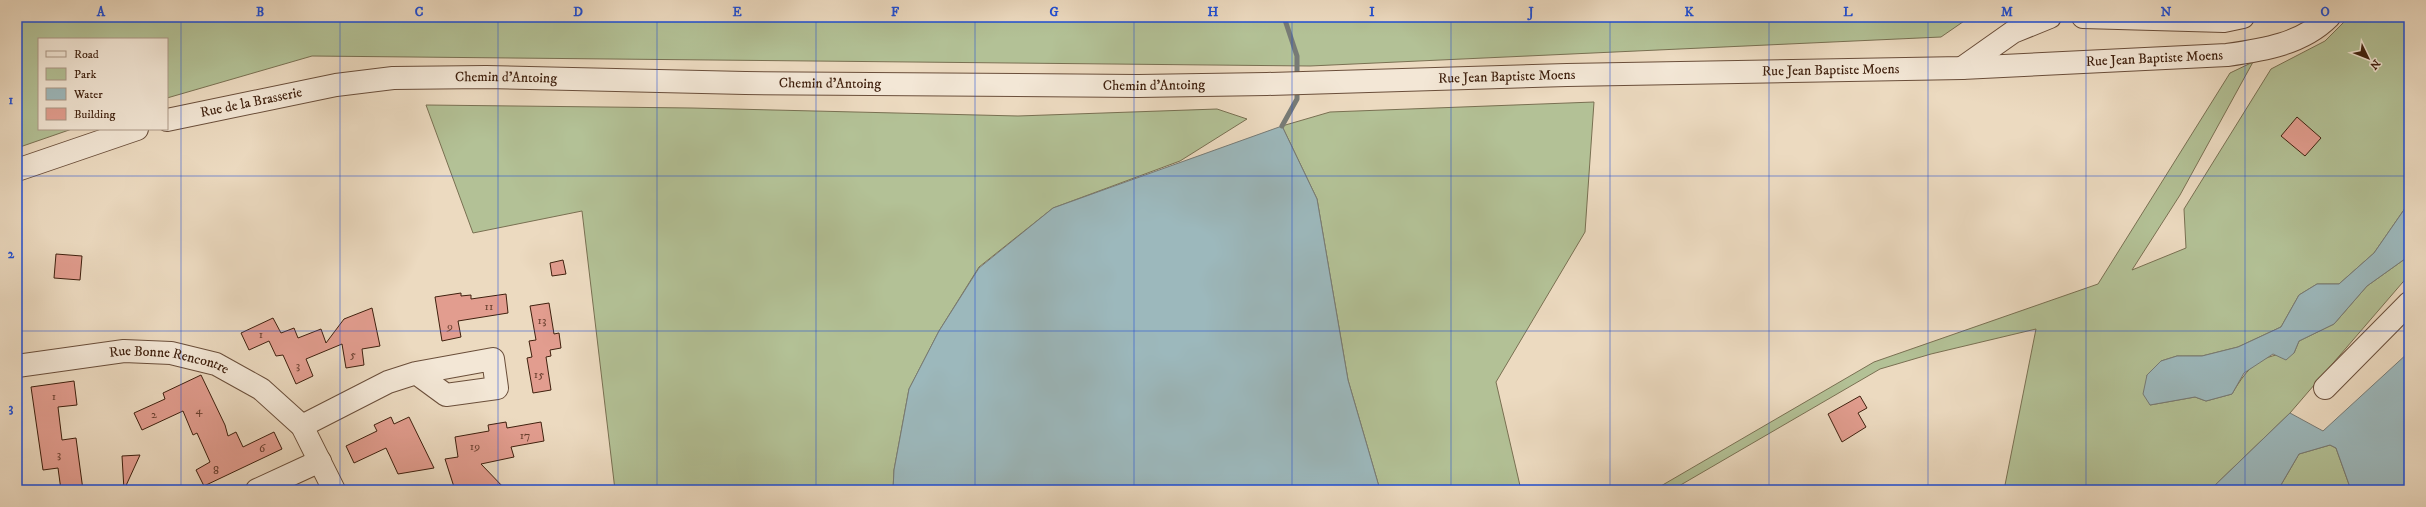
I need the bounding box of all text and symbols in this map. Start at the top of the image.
text: A [96,4,106,20]
text: B [256,4,264,20]
text: C [415,4,424,20]
text: D [573,4,583,20]
text: E [732,4,742,20]
text: F [891,4,900,20]
text: G [1049,4,1059,20]
text: H [1208,4,1219,20]
text: I [1369,4,1375,20]
text: J [1526,4,1534,21]
text: K [1684,4,1694,20]
text: L [1843,4,1853,20]
text: M [2001,4,2013,20]
text: N [2161,4,2172,20]
text: O [2320,4,2330,20]
legend [38,38,168,130]
north arrow [2348,38,2388,78]
street label: Rue Jean Baptiste Moens [2085,46,2224,71]
text: Road [74,47,99,62]
text: N [2366,56,2383,72]
street label: Rue Jean Baptiste Moens [1762,60,1900,81]
street label: Rue Jean Baptiste Moens [1438,66,1576,88]
text: Park [74,67,96,82]
street label: Chemin d'Antoing [455,68,557,88]
street label: Chemin d'Antoing [779,74,881,93]
street label: Chemin d'Antoing [1103,76,1205,95]
street label: Rue de la Brasserie [199,83,304,122]
text: Water [73,87,103,102]
text: 1 [9,92,14,108]
text: Building [74,107,115,122]
text: 2 [8,246,15,262]
house number: 11 [485,299,493,314]
house number: 13 [538,313,546,328]
house number: 9 [446,319,453,334]
house number: 1 [259,327,263,342]
street label: Rue Bonne Rencontre [108,342,232,379]
house number: 5 [350,347,356,362]
house number: 3 [296,358,300,373]
house number: 15 [534,367,544,382]
house number: 1 [52,389,56,404]
text: 3 [9,400,14,416]
house number: 4 [196,403,204,418]
house number: 2 [151,407,157,422]
house number: 17 [520,428,530,443]
house number: 19 [470,439,480,454]
house number: 6 [259,441,266,456]
house number: 3 [57,447,61,462]
house number: 8 [213,463,219,478]

